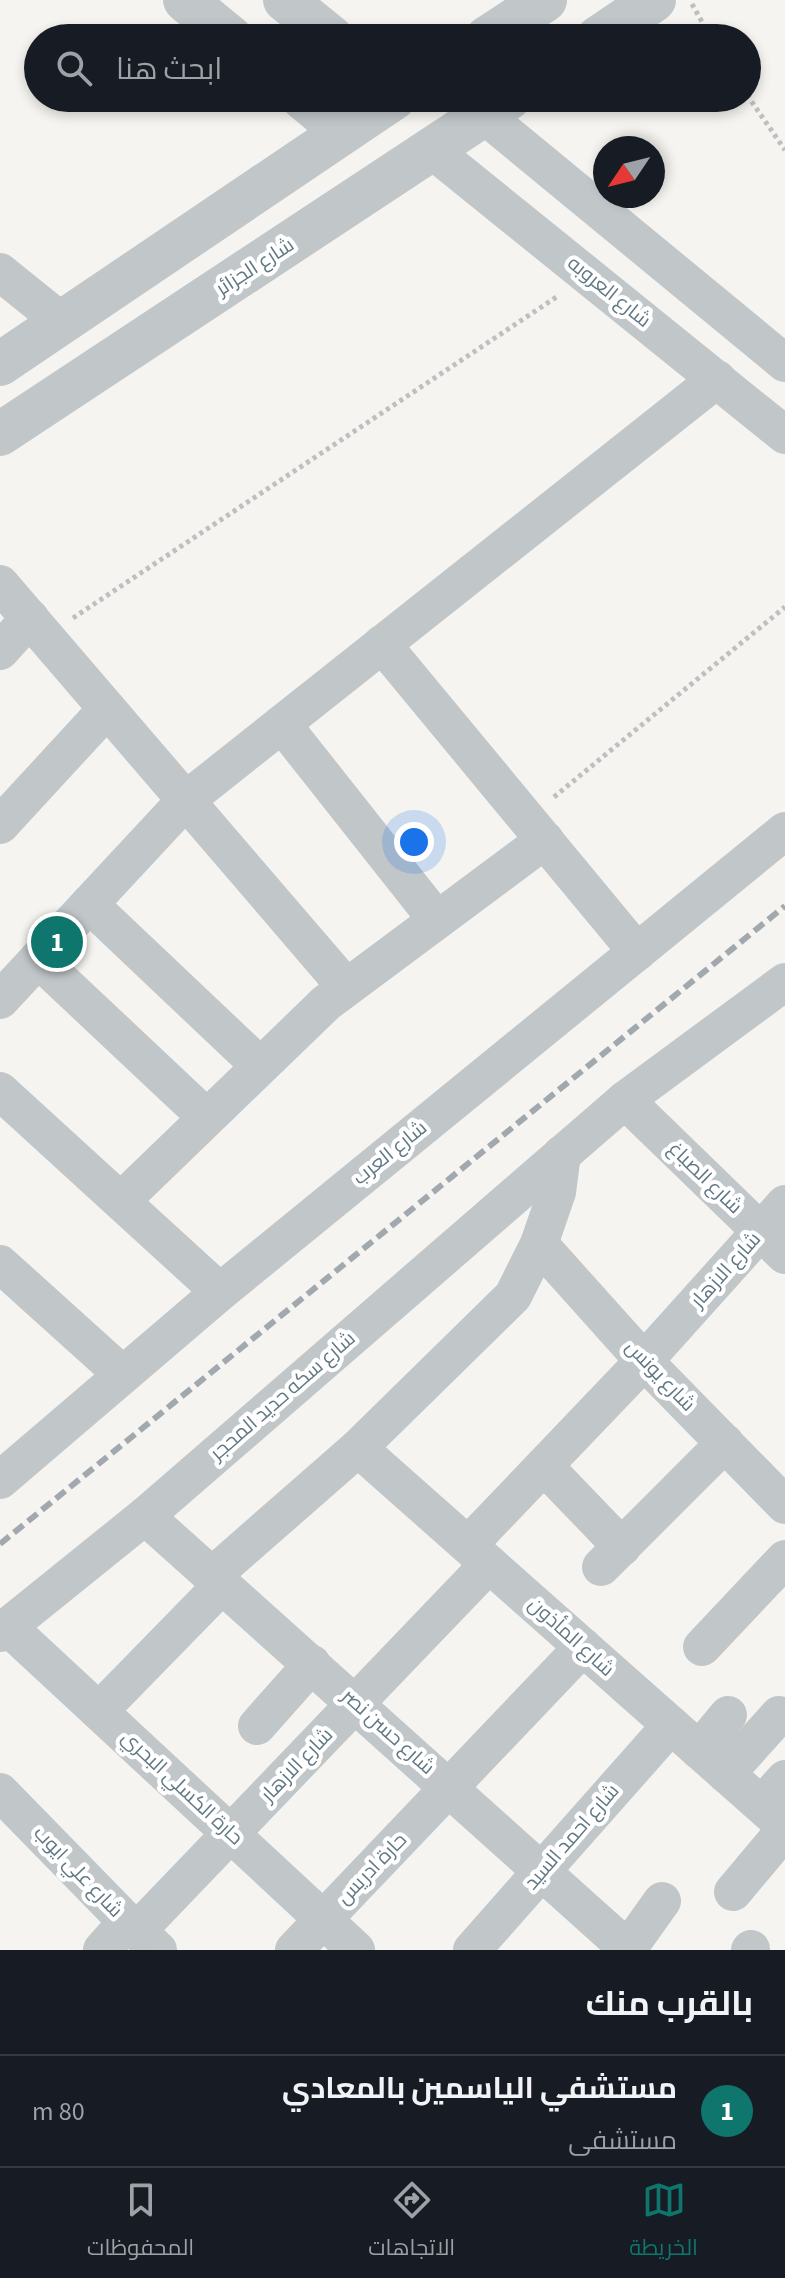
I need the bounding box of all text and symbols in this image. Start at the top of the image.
search box [24,24,761,112]
icon: search [52,46,96,90]
text: ابحث هنا [116,48,222,91]
north arrow [593,136,665,208]
street label: شارع الجزائر [209,231,300,303]
street label: شارع العروبه [561,250,657,334]
your location [394,822,434,862]
pin: 1 [31,912,83,972]
street label: شارع العرب [347,1114,433,1192]
street label: شارع الصباغ [662,1135,748,1221]
street label: شارع الازهار [684,1226,768,1315]
street label: شارع سكه حديد المحجر [203,1325,362,1468]
street label: شارع يونس [619,1334,701,1418]
street label: شارع المأذون [522,1591,620,1683]
street label: شارع حسن نصر [335,1682,441,1781]
street label: شارع الازهار [254,1722,339,1809]
street label: حارة الكسلي البحري [114,1724,249,1852]
street label: شارع احمد السيد [518,1778,626,1896]
street label: شارع علي ايوب [26,1820,129,1925]
street label: حارة ادريس [331,1827,413,1911]
text: بالقرب منك [586,1980,753,2029]
text: مستشفي الياسمين بالمعادي [282,2067,677,2110]
text: 80 m [32,2093,85,2130]
text: 1 [720,2093,734,2130]
text: مستشفى [568,2122,677,2159]
tab: المحفوظات [87,2178,194,2268]
tab: الاتجاهات [368,2178,455,2268]
tab: الخريطة [629,2178,698,2268]

